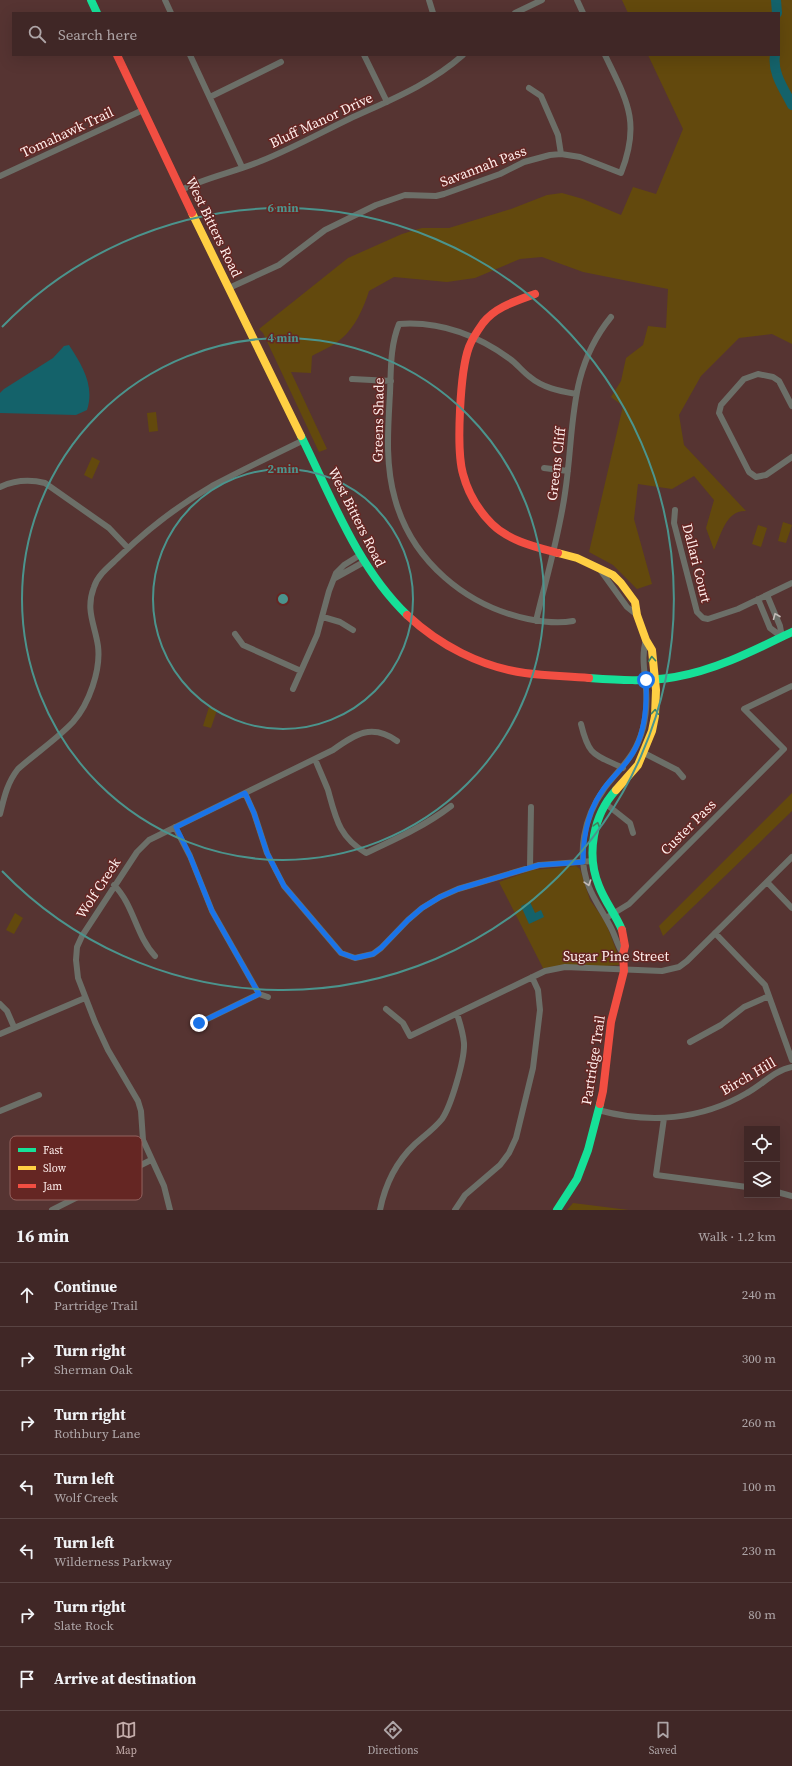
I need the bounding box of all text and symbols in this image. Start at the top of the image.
search box [12,12,780,56]
icon: search [26,23,48,45]
text: Search here [58,24,137,45]
street label: Bluff Manor Drive [266,87,376,153]
street label: Tomahawk Trail [17,102,117,162]
street label: Savannah Pass [437,140,529,192]
street label: West Bitters Road [181,173,247,281]
text: 6 min [267,200,299,216]
text: 4 min [267,330,299,346]
street label: Greens Shade [367,377,389,463]
street label: Greens Cliff [542,424,571,502]
text: 2 min [267,461,299,477]
street label: West Bitters Road [323,464,391,570]
street label: Dallari Court [678,521,717,605]
centre of rings [276,592,290,606]
one-way arrow [773,613,781,621]
one-way arrow [648,656,657,662]
route start [637,671,655,689]
one-way arrow [650,709,659,715]
street label: Custer Pass [656,795,720,859]
one-way arrow [592,822,601,829]
street label: Wolf Creek [71,853,125,922]
one-way arrow [583,880,592,887]
street label: Sugar Pine Street [563,946,669,966]
route end [190,1014,208,1032]
street label: Partridge Trail [576,1014,610,1106]
street label: Birch Hill [717,1052,779,1100]
map controls [744,1126,780,1198]
button: locate [744,1126,780,1162]
legend [10,1136,142,1200]
text: Fast [43,1143,63,1158]
text: Slow [43,1161,67,1176]
button: layers [744,1162,780,1198]
text: Jam [42,1179,62,1194]
text: 16 min [16,1224,69,1248]
text: Walk · 1.2 km [698,1228,776,1245]
text: Continue [54,1276,117,1297]
icon: ahead [16,1284,38,1306]
text: 240 m [742,1286,776,1303]
text: Partridge Trail [54,1297,138,1314]
text: Turn right [54,1340,126,1361]
icon: right [16,1348,38,1370]
text: 300 m [742,1350,776,1367]
text: Sherman Oak [54,1361,133,1378]
text: Turn right [54,1404,126,1425]
icon: right [16,1412,38,1434]
text: 260 m [742,1414,776,1431]
text: Rothbury Lane [54,1425,140,1442]
text: Turn left [54,1468,114,1489]
icon: left [16,1476,38,1498]
text: 100 m [742,1478,776,1495]
text: Wolf Creek [54,1489,118,1506]
text: Turn left [54,1532,114,1553]
icon: left [16,1540,38,1562]
text: 230 m [742,1542,776,1559]
text: Wilderness Parkway [54,1553,172,1570]
text: Turn right [54,1596,126,1617]
icon: right [16,1604,38,1626]
text: 80 m [748,1606,776,1623]
text: Slate Rock [54,1617,114,1634]
icon: arrive [16,1668,38,1690]
text: Arrive at destination [54,1668,196,1689]
tab: Map [115,1719,137,1758]
tab: Directions [367,1719,418,1758]
tab: Saved [649,1719,677,1758]

